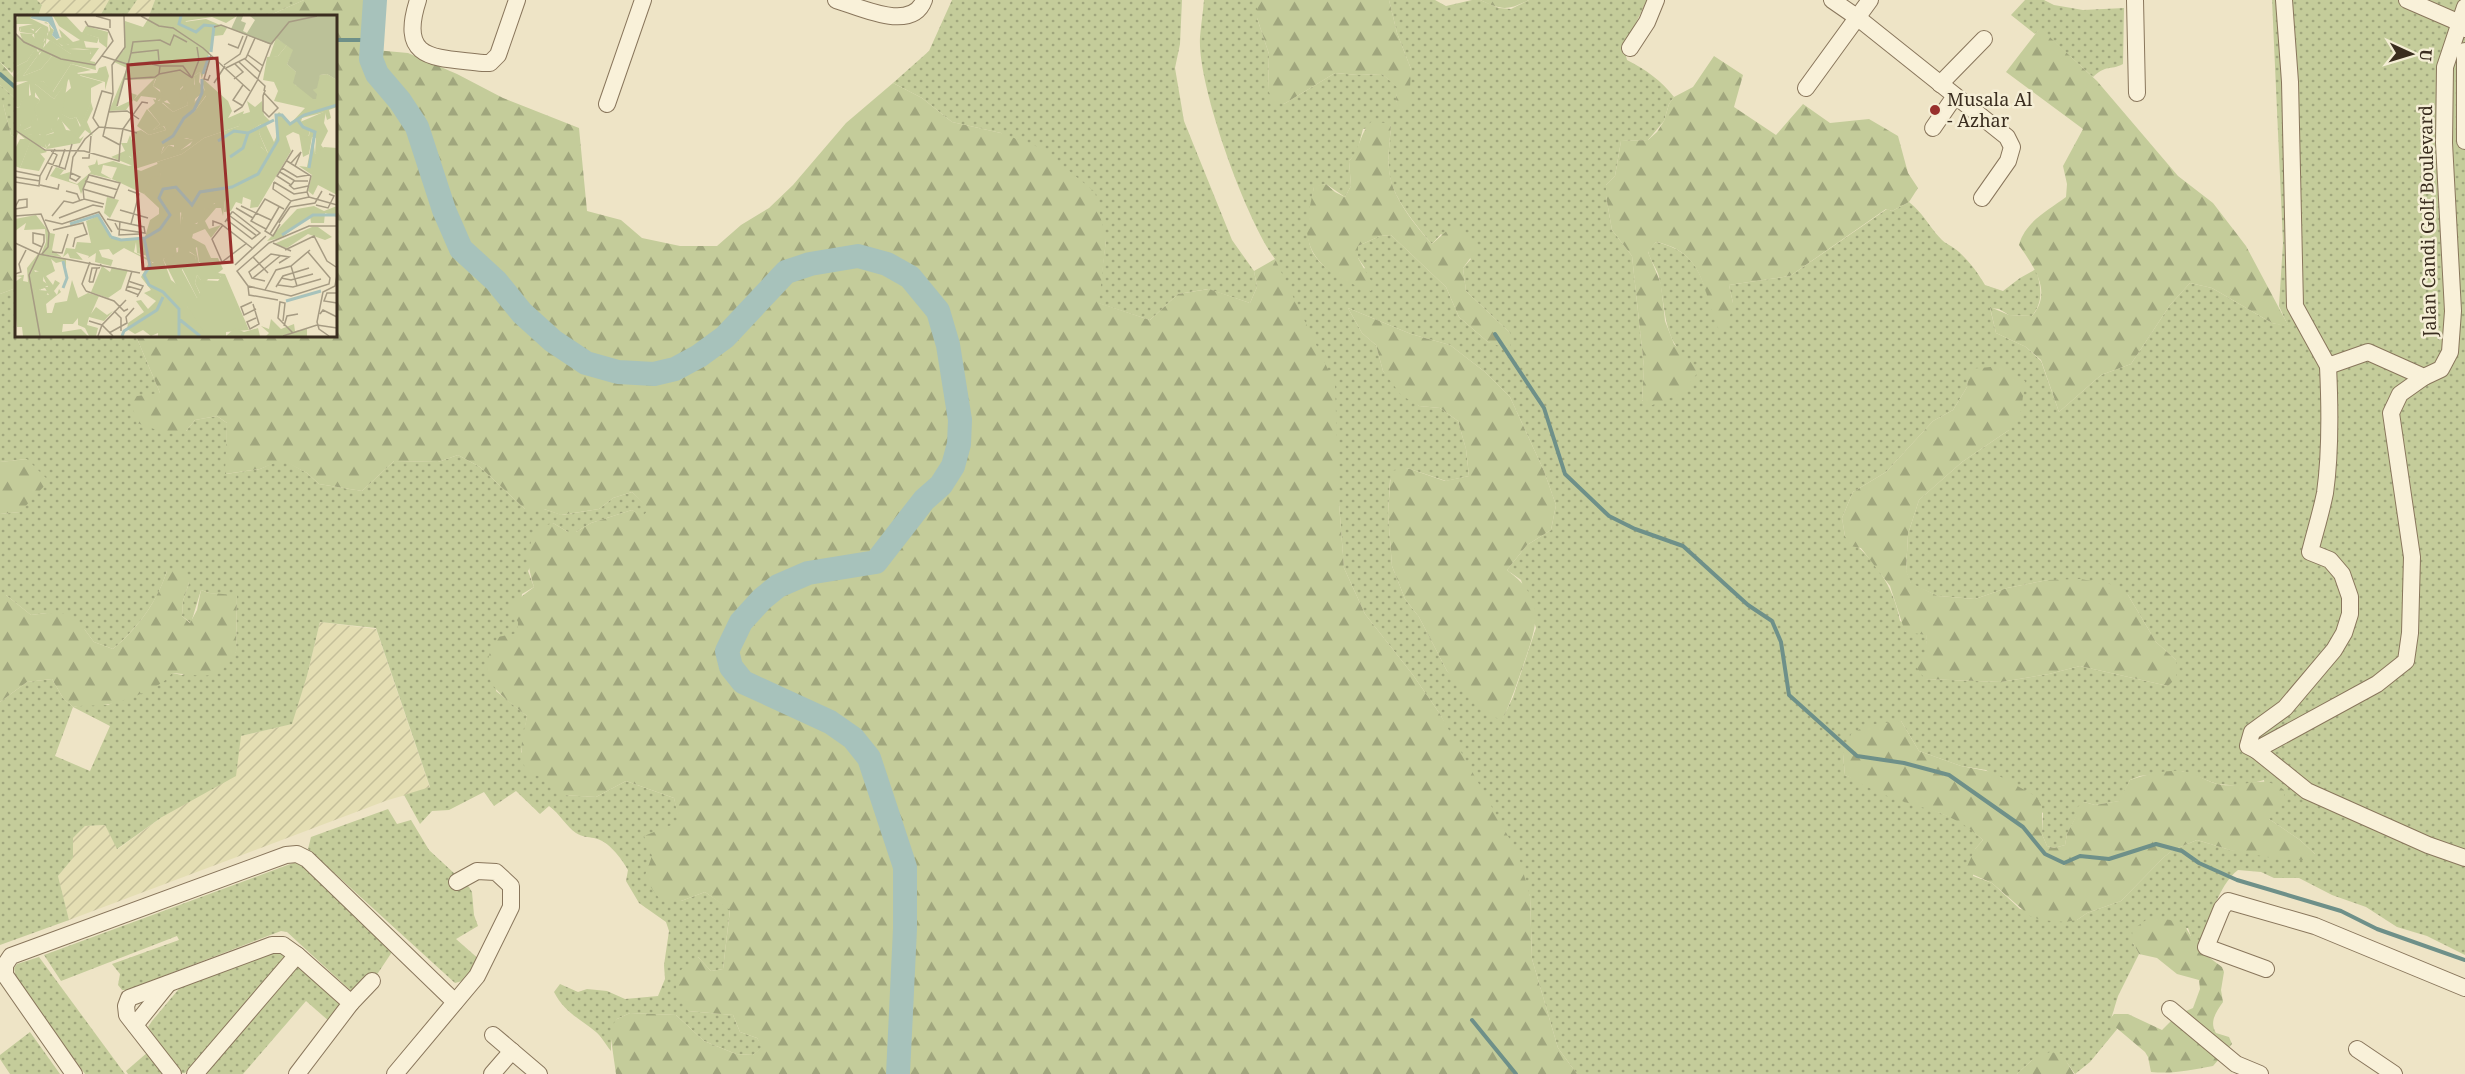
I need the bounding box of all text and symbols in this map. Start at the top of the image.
inset map [15,15,338,338]
north arrow [2381,24,2441,84]
text: U [2415,48,2437,62]
place label: Musala Al - Azhar [1947,87,2033,132]
marker: Musala Al - Azhar [1928,103,1942,117]
street label: Jalan Candi Golf Boulevard [2413,105,2441,338]

